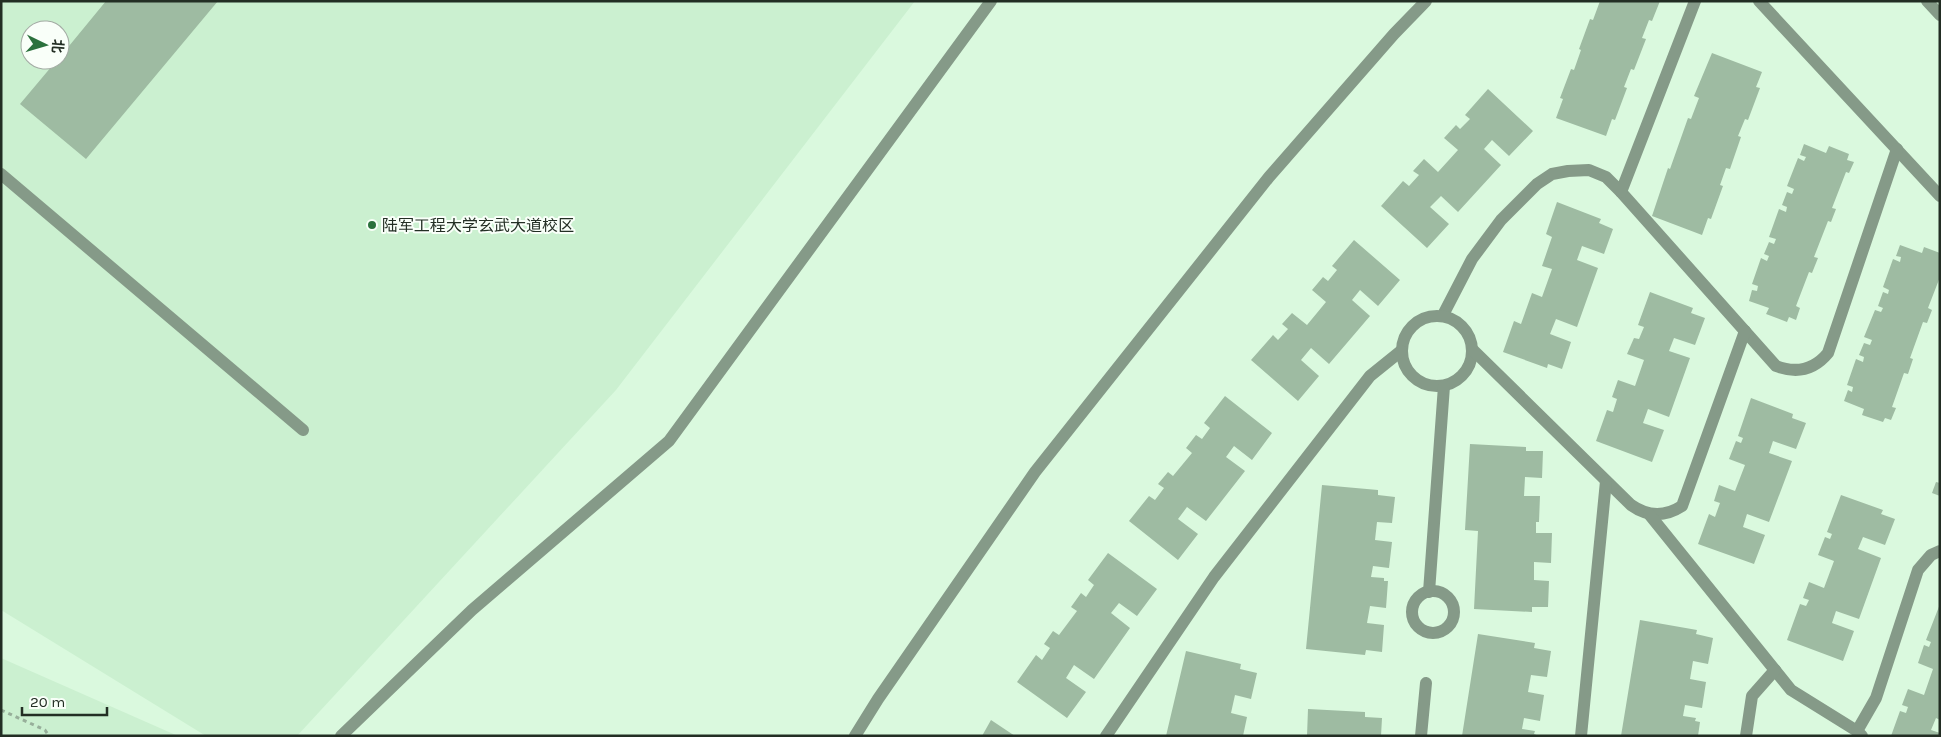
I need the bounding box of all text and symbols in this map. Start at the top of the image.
north arrow [20,20,70,70]
text: 北 [48,38,67,54]
place label: 陆军工程大学玄武大道校区 [382,216,574,235]
marker: 陆军工程大学玄武大道校区 [366,219,378,231]
scale bar [22,684,108,716]
text: 20 m [30,693,65,711]

